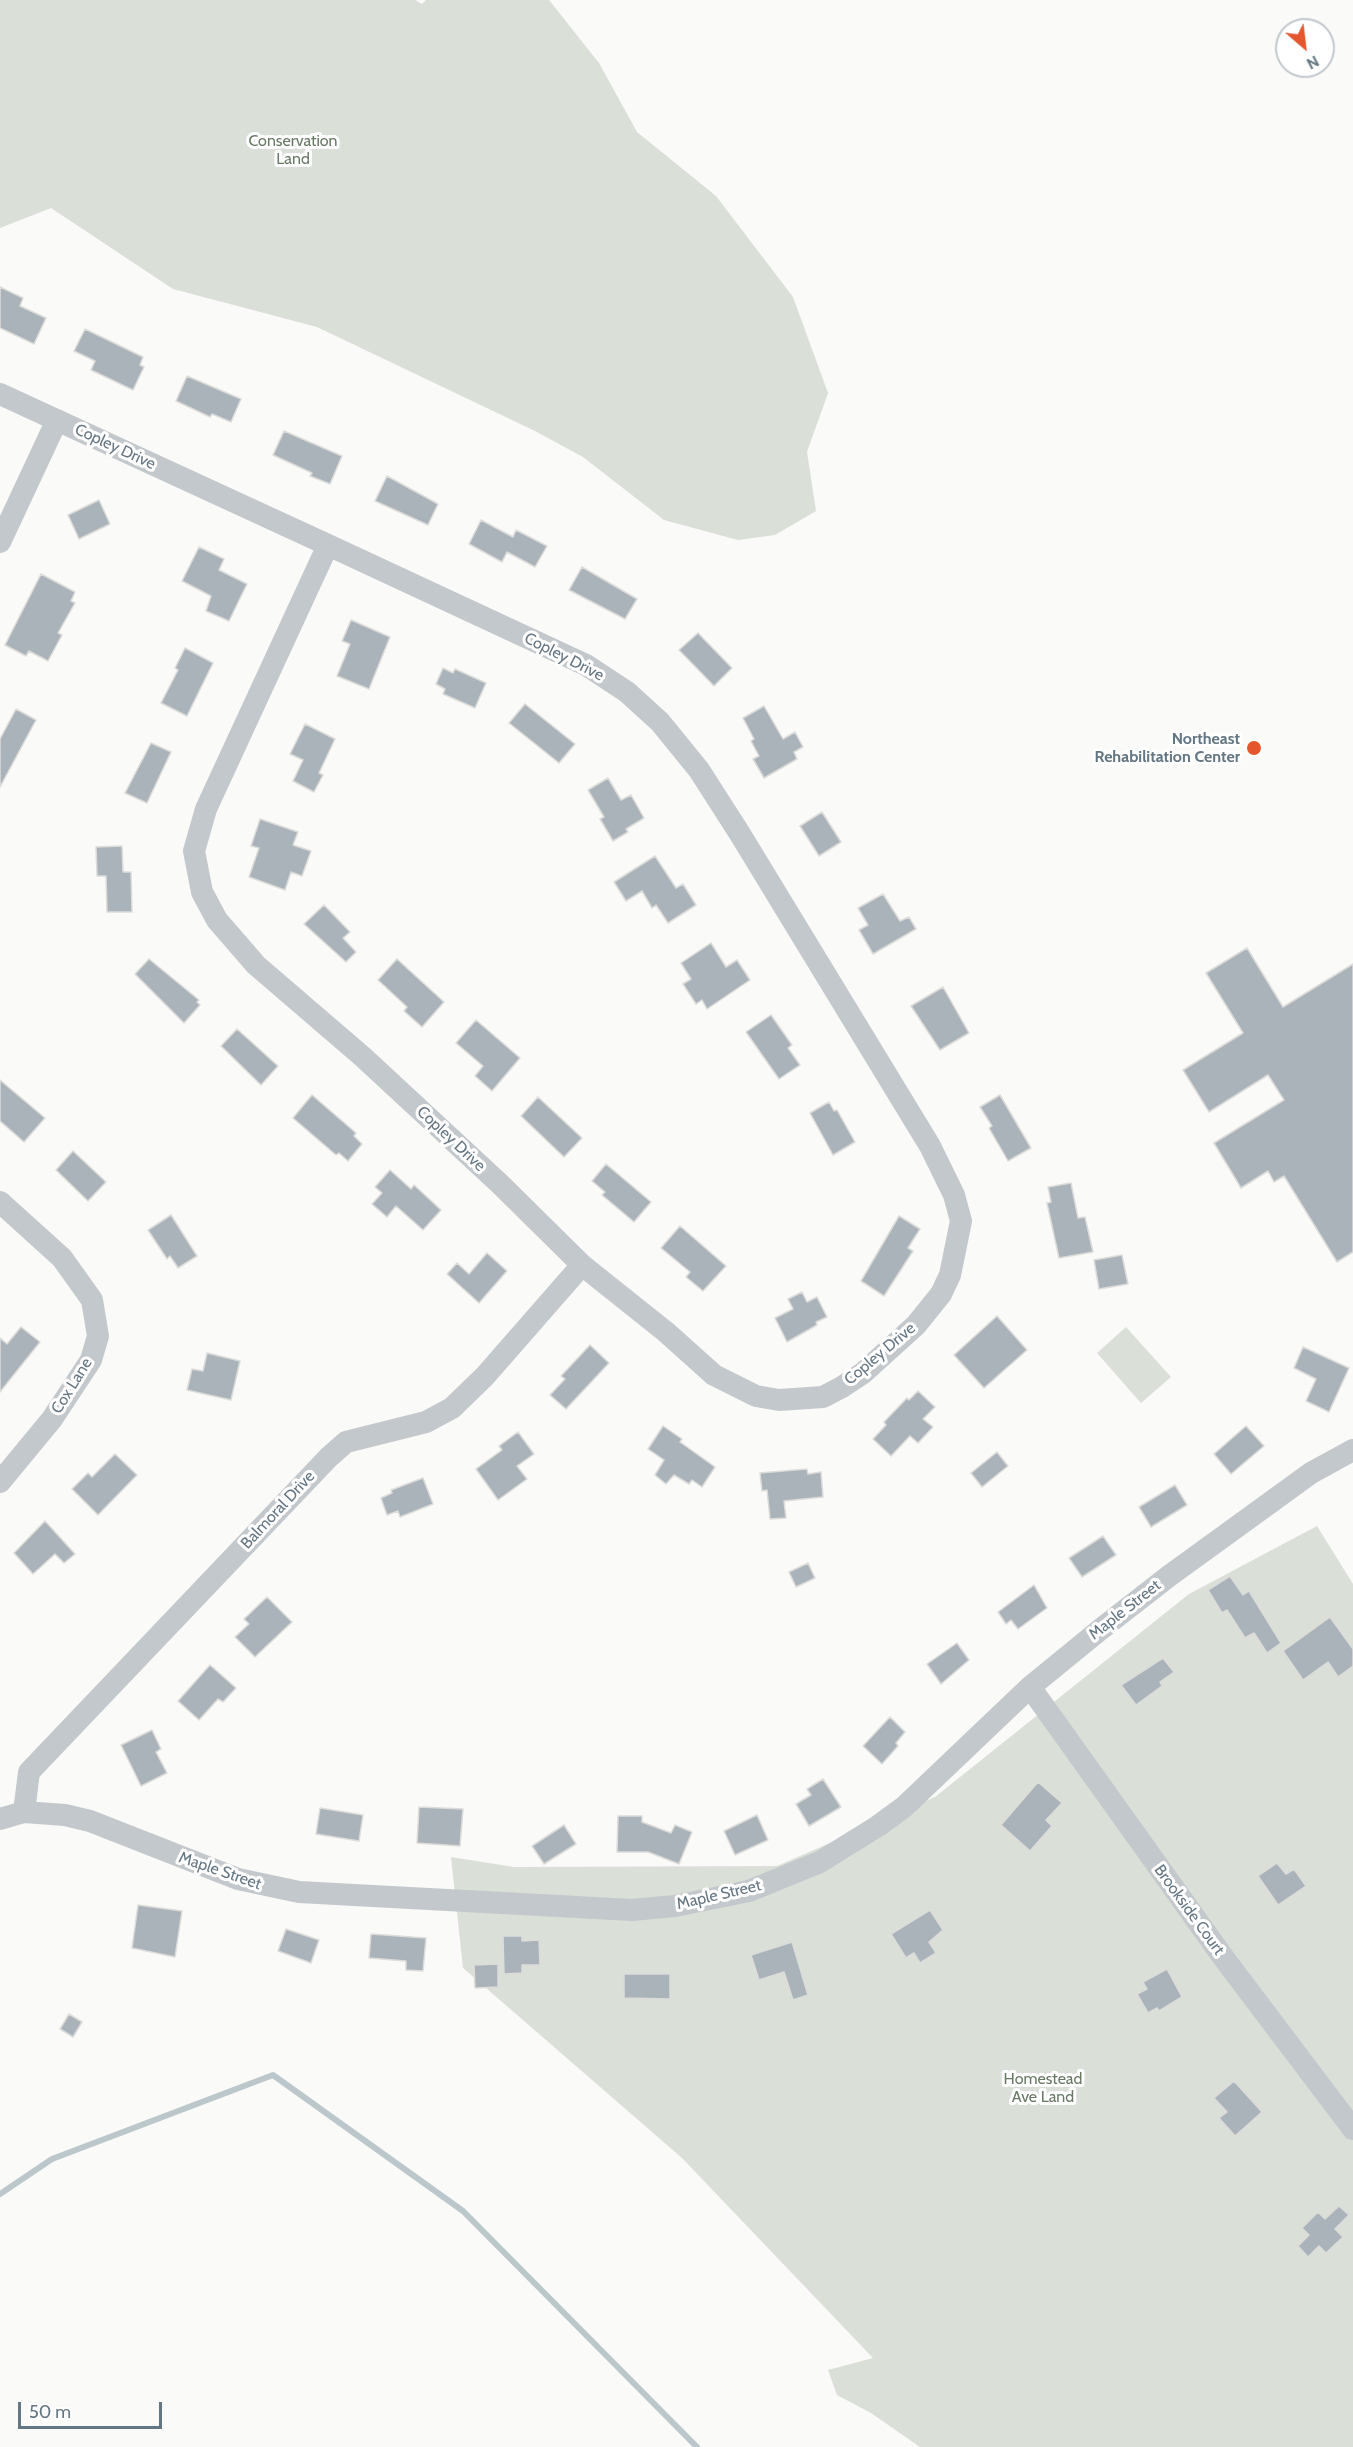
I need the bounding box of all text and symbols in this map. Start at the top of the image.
north arrow [1275,18,1335,78]
text: N [1303,52,1322,74]
park label: Conservation Land [248,131,338,169]
street label: Copley Drive [72,420,158,474]
street label: Copley Drive [521,629,607,685]
place label: Northeast Rehabilitation Center [1094,729,1240,767]
marker: Northeast Rehabilitation Center [1245,739,1263,757]
street label: Copley Drive [413,1102,489,1176]
street label: Copley Drive [841,1319,919,1389]
street label: Cox Lane [47,1355,97,1417]
street label: Balmoral Drive [237,1467,319,1553]
street label: Maple Street [1085,1576,1165,1644]
street label: Maple Street [176,1848,264,1894]
street label: Brookside Court [1150,1861,1228,1959]
street label: Maple Street [675,1876,763,1914]
park label: Homestead Ave Land [1004,2069,1082,2107]
scale bar [21,2390,165,2428]
text: 50 m [29,2401,71,2423]

